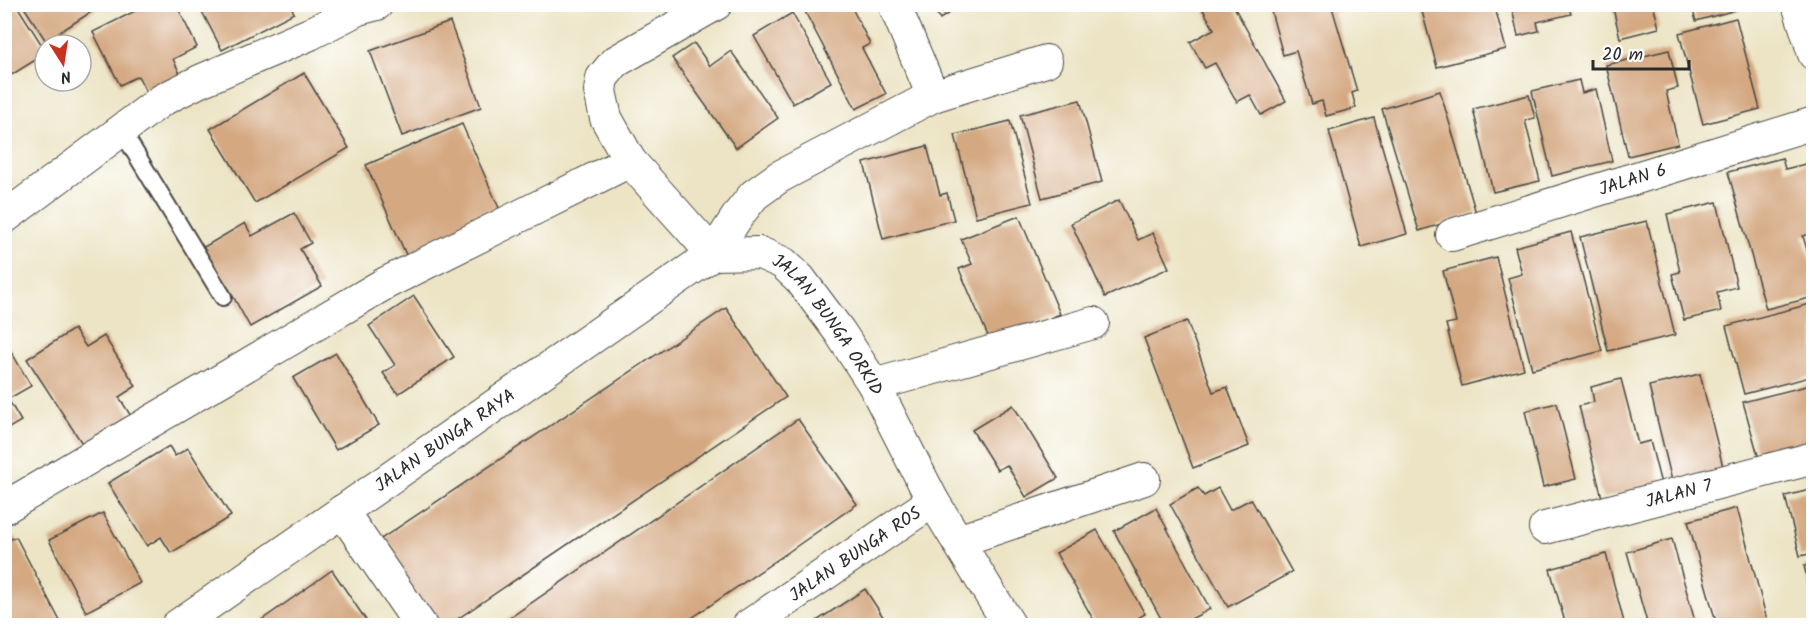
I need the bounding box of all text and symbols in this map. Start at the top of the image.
north arrow [33,33,93,93]
scale bar [1593,33,1689,71]
text: 20 m [1602,41,1643,70]
text: N [58,63,73,89]
street label: JALAN 6 [1595,156,1671,205]
street label: JALAN BUNGA ORKID [767,247,890,401]
street label: JALAN BUNGA RAYA [369,382,522,501]
street label: JALAN 7 [1642,472,1716,517]
street label: JALAN BUNGA ROS [784,500,928,610]

